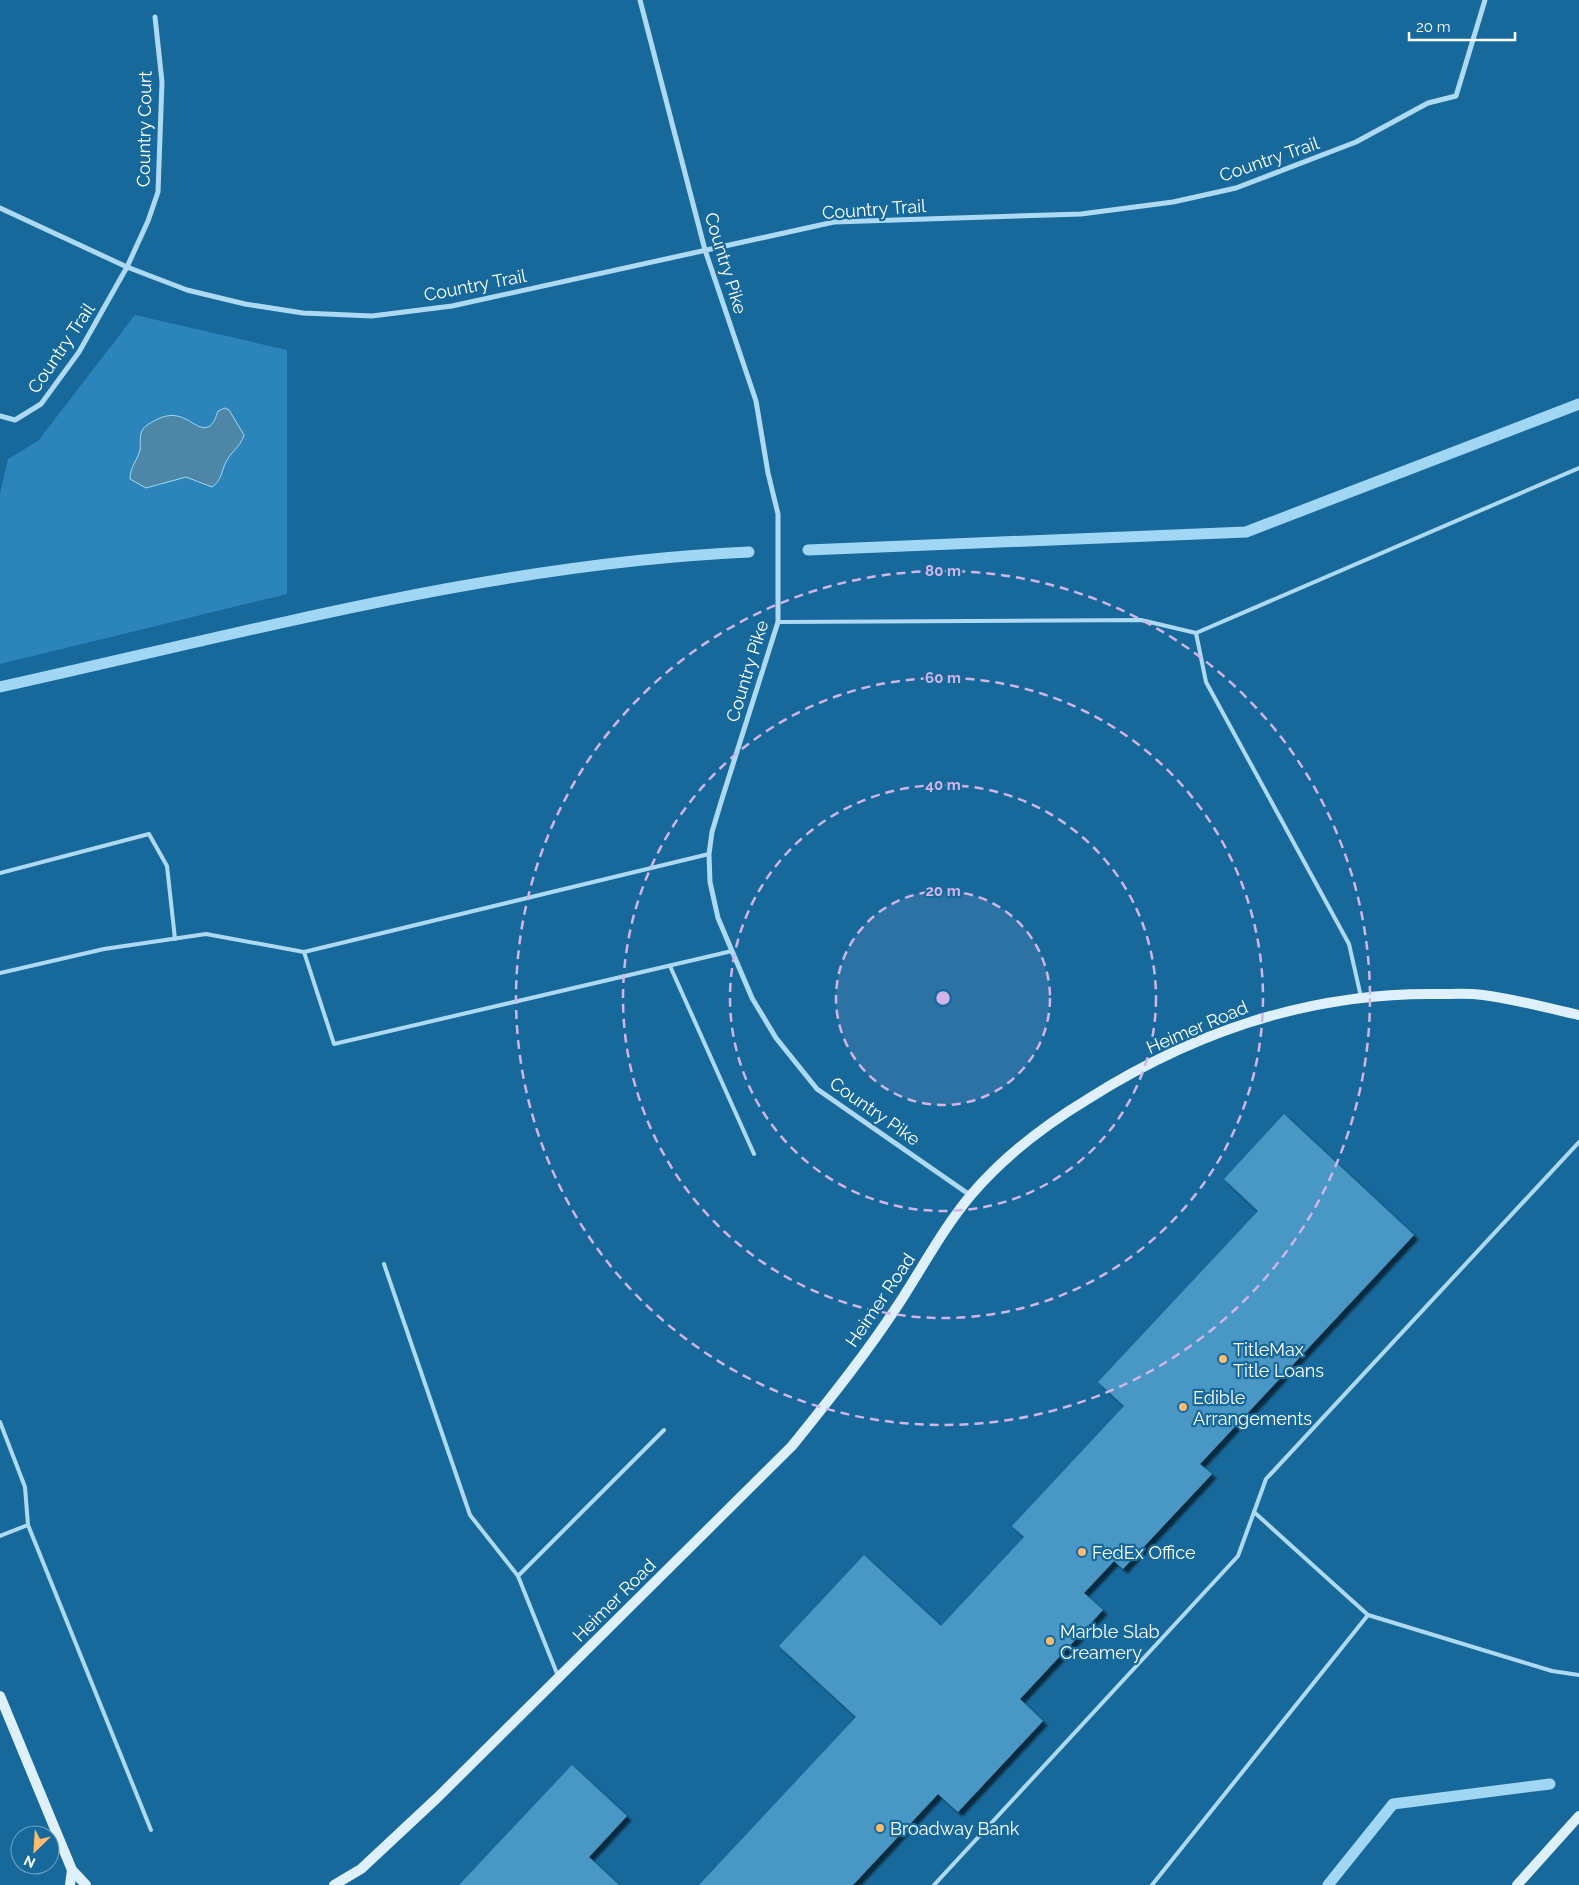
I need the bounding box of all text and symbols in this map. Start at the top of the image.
scale bar [1409,10,1515,42]
text: 20 m [1416,18,1451,36]
street label: Country Court [132,71,156,187]
street label: Country Trail [1216,132,1322,186]
street label: Country Trail [821,195,927,223]
street label: Country Pike [701,210,752,317]
street label: Country Trail [422,265,528,305]
street label: Country Trail [23,299,99,397]
text: 80 m [925,562,961,580]
street label: Country Pike [722,617,773,724]
text: 60 m [925,669,961,687]
text: 40 m [925,776,961,794]
text: 20 m [925,882,961,900]
centre of rings [934,989,952,1007]
street label: Heimer Road [1143,996,1251,1058]
street label: Country Pike [826,1072,924,1150]
street label: Heimer Road [841,1249,919,1351]
place label: TitleMax Title Loans [1233,1339,1324,1381]
marker: TitleMax Title Loans [1217,1353,1229,1365]
place label: Edible Arrangements [1193,1387,1312,1429]
marker: Edible Arrangements [1177,1401,1189,1413]
place label: FedEx Office [1092,1542,1196,1563]
marker: FedEx Office [1076,1546,1088,1558]
street label: Heimer Road [568,1554,660,1646]
place label: Marble Slab Creamery [1060,1621,1160,1663]
marker: Marble Slab Creamery [1044,1635,1056,1647]
place label: Broadway Bank [890,1818,1020,1839]
marker: Broadway Bank [874,1822,886,1834]
north arrow [10,1825,60,1875]
text: N [21,1852,38,1871]

